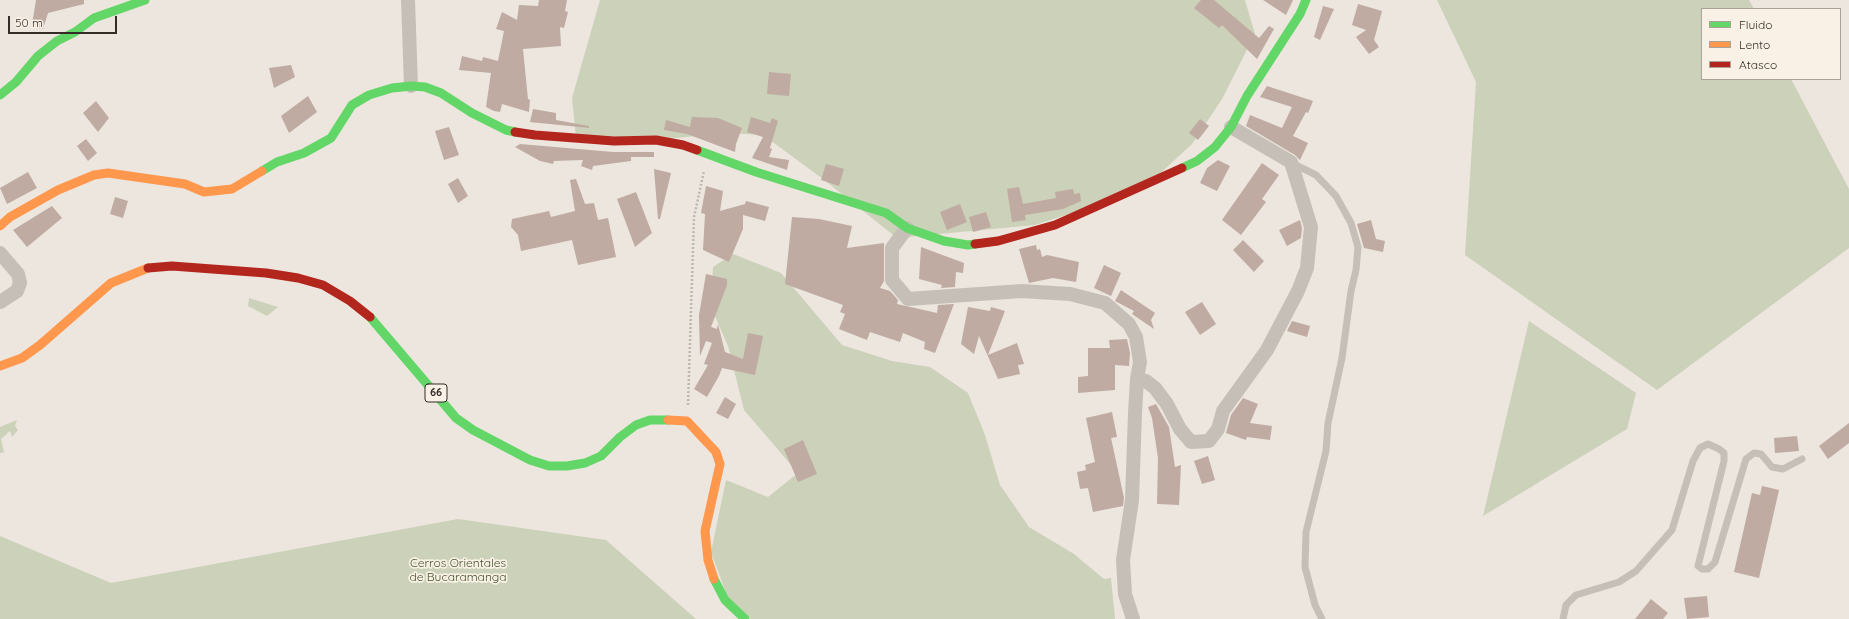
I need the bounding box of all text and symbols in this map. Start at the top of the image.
scale bar [10,8,119,34]
legend [1701,8,1841,80]
text: 50 m [15,15,43,30]
text: Fluido [1739,17,1772,32]
text: Lento [1739,37,1770,52]
text: Atasco [1739,57,1777,72]
road number: 66 [425,384,447,402]
park label: Cerros Orientales de Bucaramanga [409,556,507,584]

